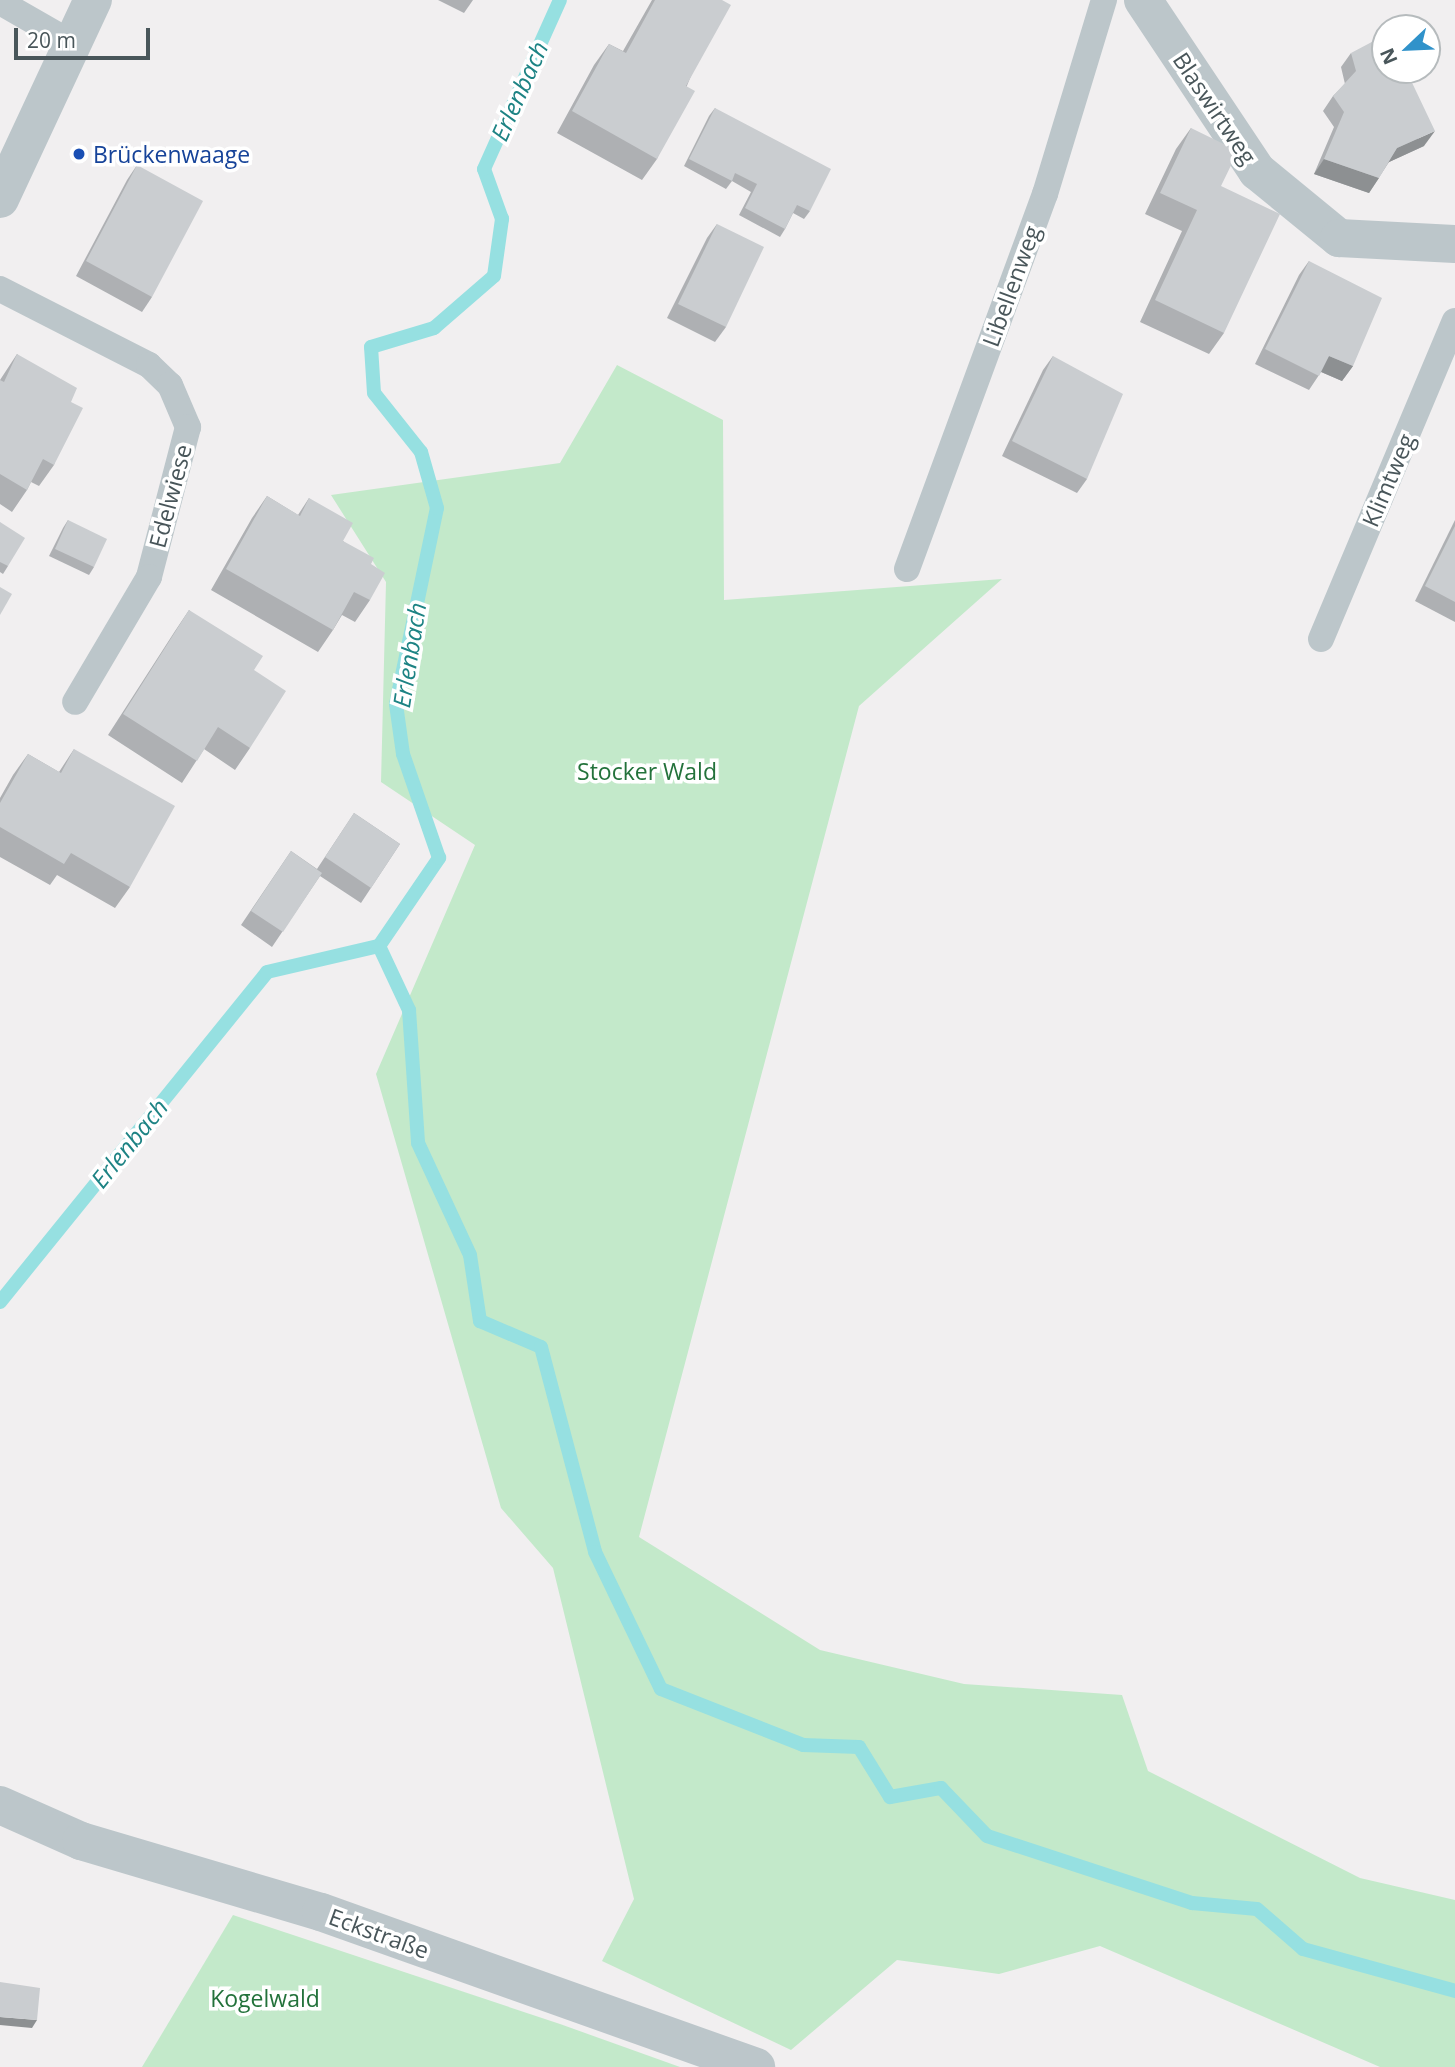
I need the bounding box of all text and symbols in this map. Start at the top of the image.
scale bar [18,14,154,58]
north arrow [1371,14,1441,84]
text: 20 m [27,26,76,54]
water label: Erlenbach [484,37,554,145]
text: N [1374,44,1403,69]
street label: Blaswirtweg [1168,47,1262,169]
place label: Brückenwaage [93,140,250,168]
marker: Brückenwaage [71,146,87,162]
street label: Libellenweg [976,222,1046,350]
street label: Klimtweg [1356,429,1420,531]
street label: Edelwiese [143,441,197,551]
water label: Erlenbach [386,600,432,710]
park label: Stocker Wald [577,757,717,785]
water label: Erlenbach [85,1093,173,1193]
street label: Eckstraße [325,1902,433,1964]
park label: Kogelwald [210,1984,320,2012]

